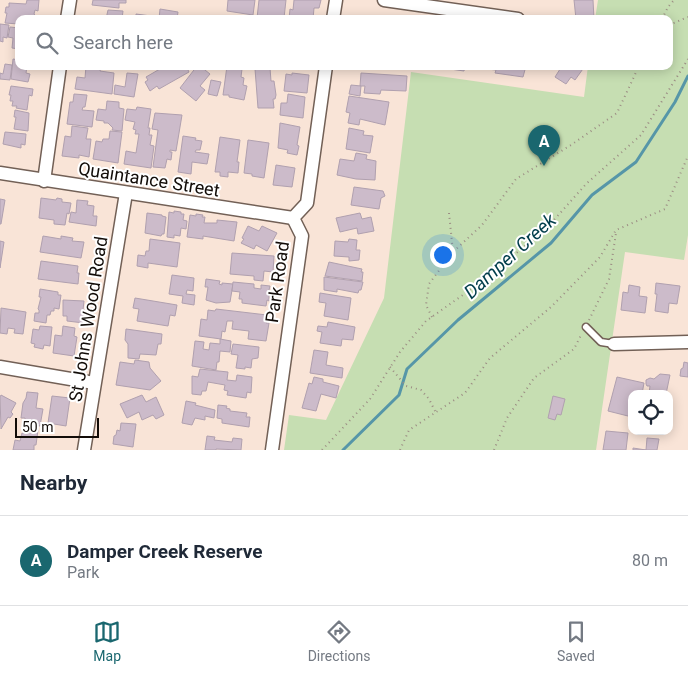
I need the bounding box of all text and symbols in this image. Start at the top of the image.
search box [15,15,673,70]
icon: search [33,29,61,57]
text: Search here [73,31,173,54]
pin: A [528,125,560,166]
street label: Quaintance Street [77,157,221,201]
water label: Damper Creek [459,208,561,303]
street label: St Johns Wood Road [65,235,111,403]
street label: Park Road [261,240,293,324]
your location [430,242,456,268]
map controls [628,390,673,435]
button: locate [628,390,673,435]
scale bar [15,415,99,438]
text: 50 m [22,419,54,435]
text: Nearby [20,471,87,495]
text: Damper Creek Reserve [67,540,263,563]
text: A [31,551,41,570]
text: 80 m [632,551,668,570]
text: Park [67,563,99,582]
tab: Map [93,618,121,664]
tab: Directions [308,618,371,664]
tab: Saved [557,618,595,664]

